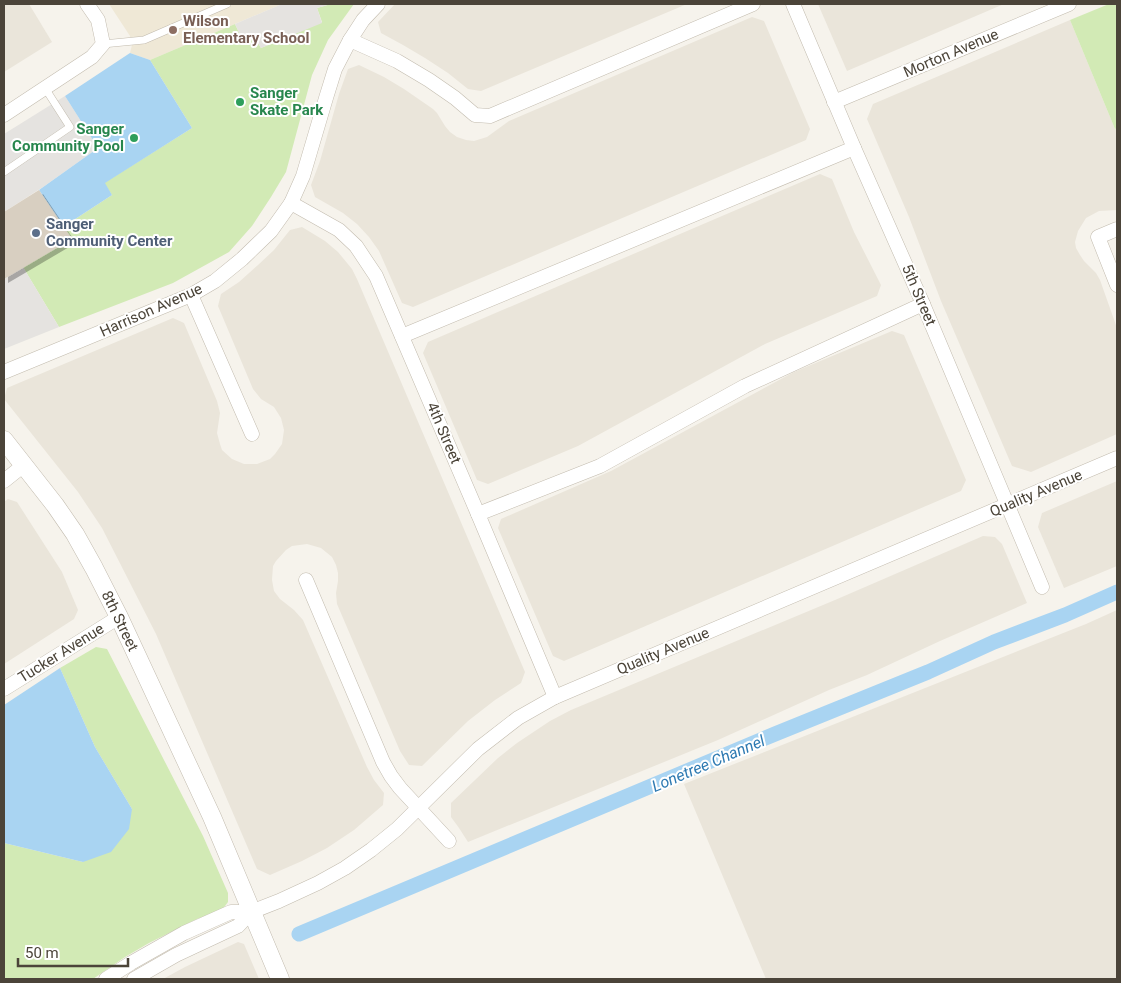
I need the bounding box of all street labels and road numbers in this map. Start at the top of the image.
street label: Morton Avenue [901,25,1001,81]
street label: 5th Street [898,262,940,328]
street label: Harrison Avenue [97,279,205,341]
street label: 4th Street [423,400,465,466]
street label: Quality Avenue [987,465,1085,521]
street label: 8th Street [98,588,142,654]
street label: Tucker Avenue [15,619,107,687]
street label: Quality Avenue [614,623,712,679]

